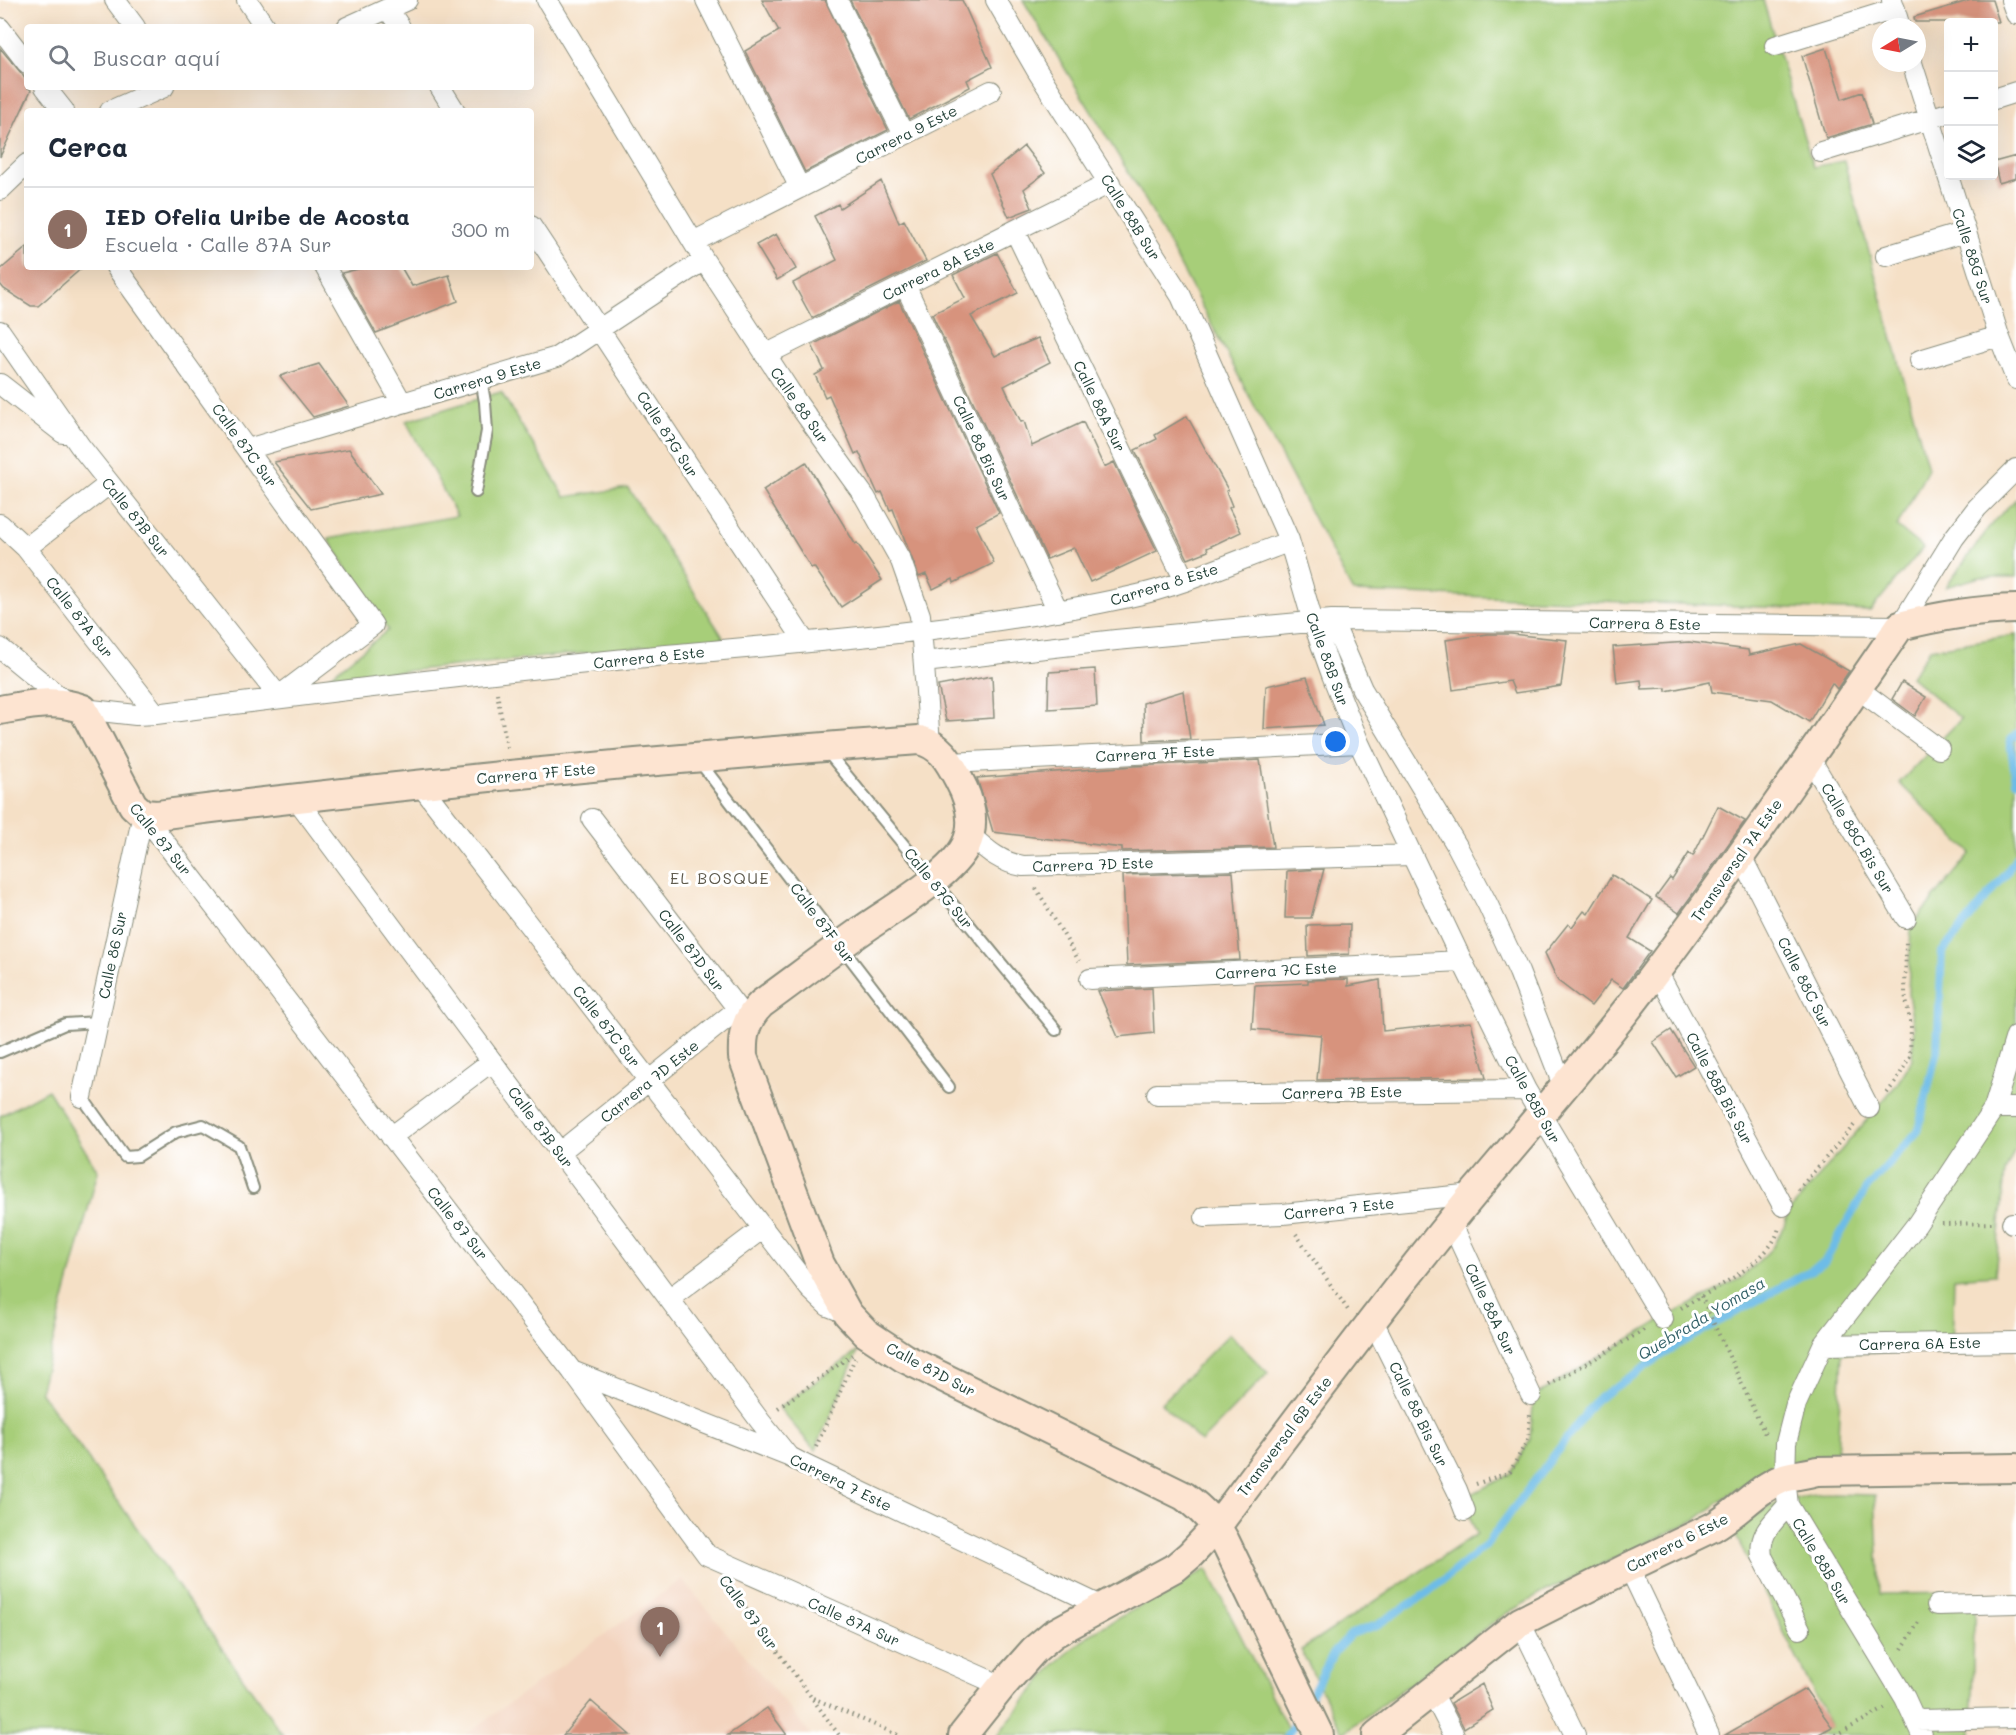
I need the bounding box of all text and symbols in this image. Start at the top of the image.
north arrow [1872,18,1926,72]
map controls [1944,18,1998,180]
button: + [1944,18,1998,72]
search box [24,24,534,90]
icon: search [45,41,78,74]
text: Buscar aquí [93,43,221,72]
button: − [1944,72,1998,126]
street label: Carrera 9 Este [852,100,960,168]
button: layers [1944,126,1998,180]
text: Cerca [48,130,128,164]
street label: Calle 88B Sur [1097,170,1165,264]
text: IED Ofelia Uribe de Acosta [105,202,410,231]
street label: Calle 88G Sur [1948,205,1998,307]
text: 1 [63,216,72,242]
text: 300 m [451,216,510,242]
text: Escuela · Calle 87A Sur [105,231,332,257]
street label: Carrera 8A Este [879,233,997,305]
street label: Carrera 9 Este [431,352,543,404]
street label: Calle 88A Sur [1069,357,1131,455]
street label: Calle 88 Sur [766,363,834,447]
street label: Calle 87G Sur [633,387,703,481]
street label: Calle 88 Bis Sur [949,392,1015,504]
street label: Calle 87C Sur [208,399,282,491]
street label: Calle 87B Sur [98,473,174,561]
street label: Carrera 8 Este [1108,558,1220,610]
street label: Calle 87A Sur [42,572,118,662]
street label: Calle 88B Sur [1302,609,1354,709]
street label: Carrera 8 Este [1589,612,1701,634]
street label: Carrera 8 Este [592,641,706,673]
your location [1321,727,1350,756]
street label: Carrera 7F Este [1095,740,1215,766]
street label: Carrera 7F Este [476,758,596,788]
street label: Calle 88C Bis Sur [1817,779,1899,897]
street label: Transversal 7A Este [1686,794,1786,926]
street label: Calle 87 Sur [126,798,196,880]
street label: Calle 87G Sur [900,843,978,933]
street label: Carrera 7D Este [1032,852,1154,876]
district label: EL BOSQUE [670,867,770,888]
street label: Calle 87F Sur [786,878,860,968]
street label: Calle 87D Sur [654,905,730,995]
street label: Calle 86 Sur [93,909,131,1001]
street label: Calle 88C Sur [1774,933,1836,1031]
street label: Carrera 7C Este [1215,957,1337,983]
street label: Calle 87C Sur [569,981,645,1071]
street label: Calle 88B Bis Sur [1682,1029,1758,1147]
street label: Carrera 7D Este [596,1035,702,1127]
street label: Calle 88B Sur [1500,1051,1566,1147]
street label: Carrera 7B Este [1282,1081,1402,1103]
street label: Calle 87B Sur [504,1082,578,1172]
street label: Calle 87 Sur [423,1182,493,1264]
street label: Carrera 7 Este [1283,1192,1395,1224]
street label: Calle 88A Sur [1461,1260,1521,1358]
water label: Quebrada Yomasa [1633,1272,1769,1364]
street label: Carrera 6A Este [1859,1332,1981,1354]
street label: Calle 87D Sur [883,1337,979,1401]
street label: Calle 88 Bis Sur [1385,1358,1453,1470]
street label: Transversal 6B Este [1232,1372,1336,1500]
street label: Carrera 7 Este [787,1449,895,1515]
street label: Carrera 6 Este [1623,1508,1731,1576]
street label: Calle 88B Sur [1788,1514,1856,1608]
street label: Calle 87 Sur [715,1570,783,1654]
street label: Calle 87A Sur [805,1592,903,1650]
pin: 1 [640,1608,680,1657]

